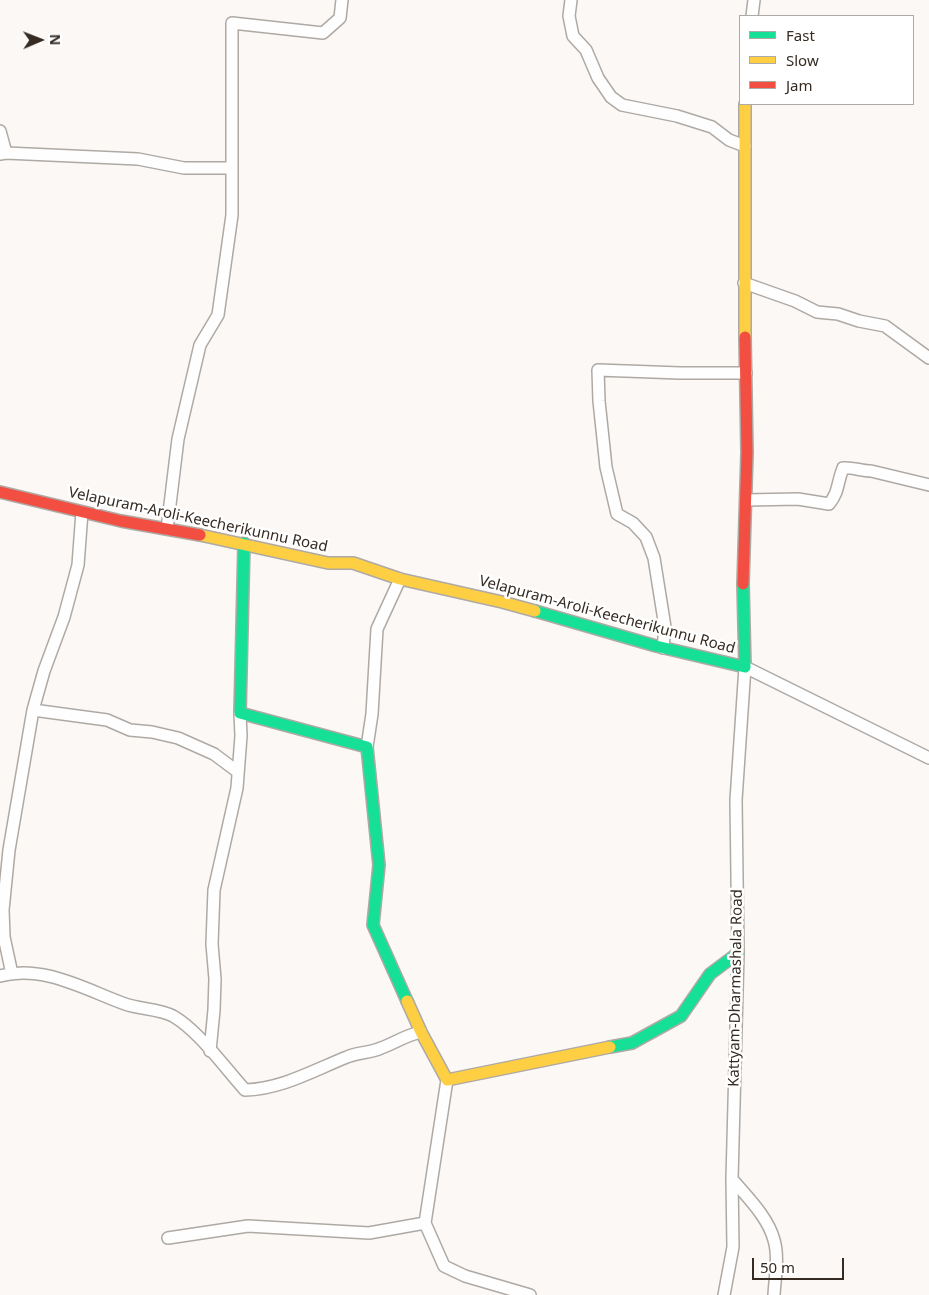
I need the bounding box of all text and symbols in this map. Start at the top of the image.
north arrow [15,15,65,65]
legend [739,15,914,105]
text: Fast [786,25,815,45]
text: N [46,34,65,46]
text: Slow [786,50,819,70]
text: Jam [786,75,813,95]
street label: Velapuram-Aroli-Keecherikunnu Road [67,484,329,556]
street label: Velapuram-Aroli-Keecherikunnu Road [477,572,737,658]
street label: Kattyam-Dharmashala Road [725,889,747,1087]
scale bar [754,1248,846,1280]
text: 50 m [760,1257,795,1277]

